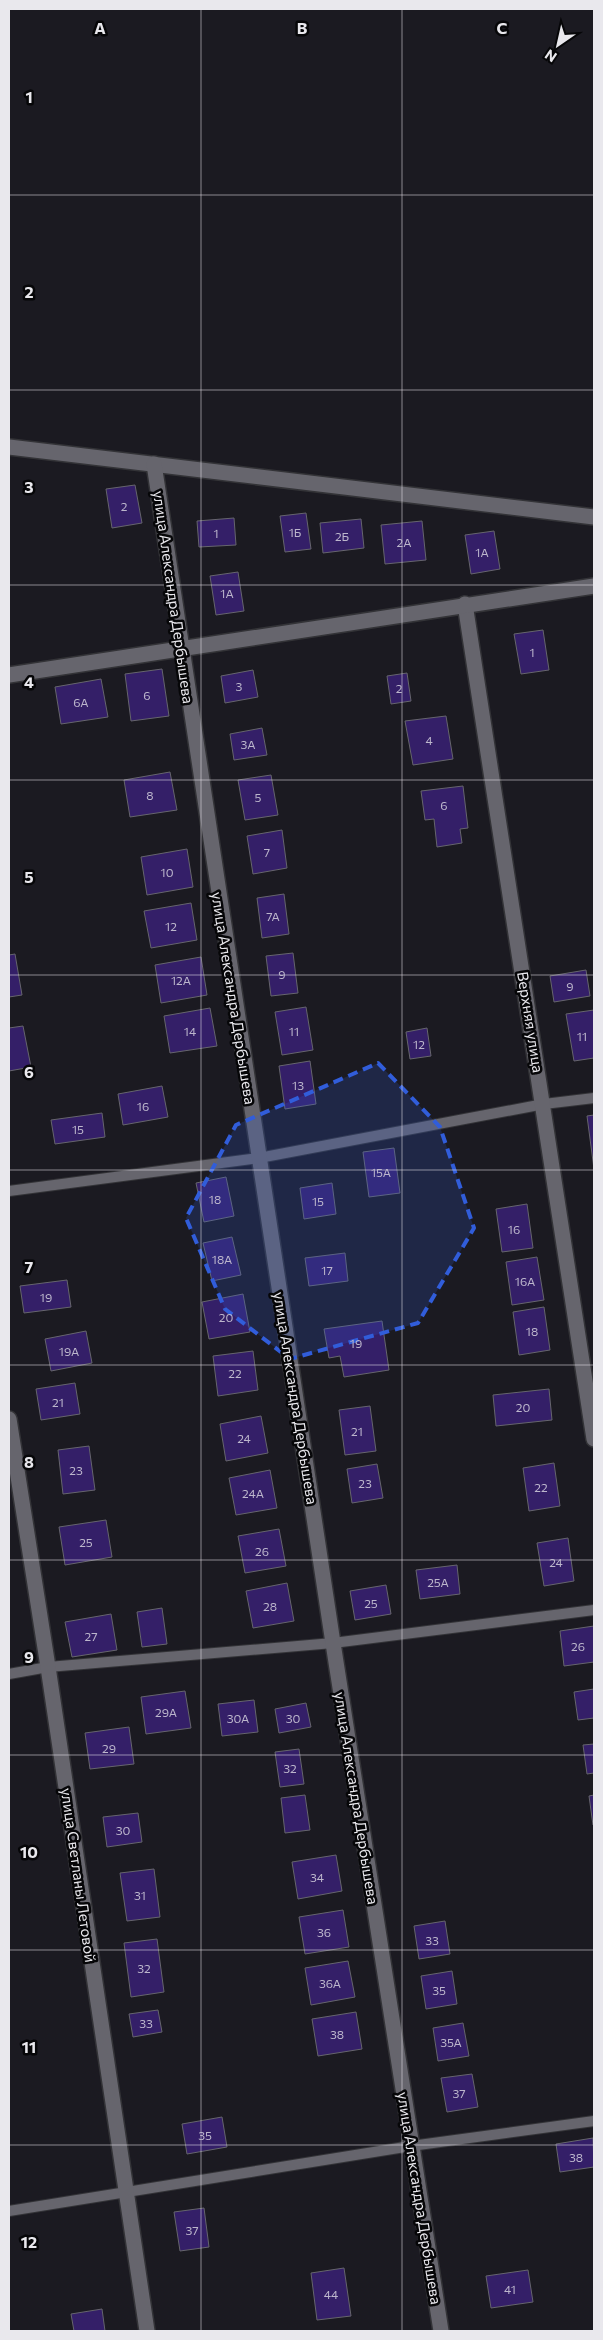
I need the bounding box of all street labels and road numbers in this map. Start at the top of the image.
street label: улица Александра Дербышева [150,489,198,705]
street label: улица Александра Дербышева [208,890,260,1106]
street label: Верхняя улица [514,970,548,1074]
street label: улица Александра Дербышева [270,1290,322,1506]
street label: улица Александра Дербышева [331,1690,383,1906]
street label: улица Светланы Летовой [58,1787,100,1963]
street label: улица Александра Дербышева [394,2090,446,2306]

